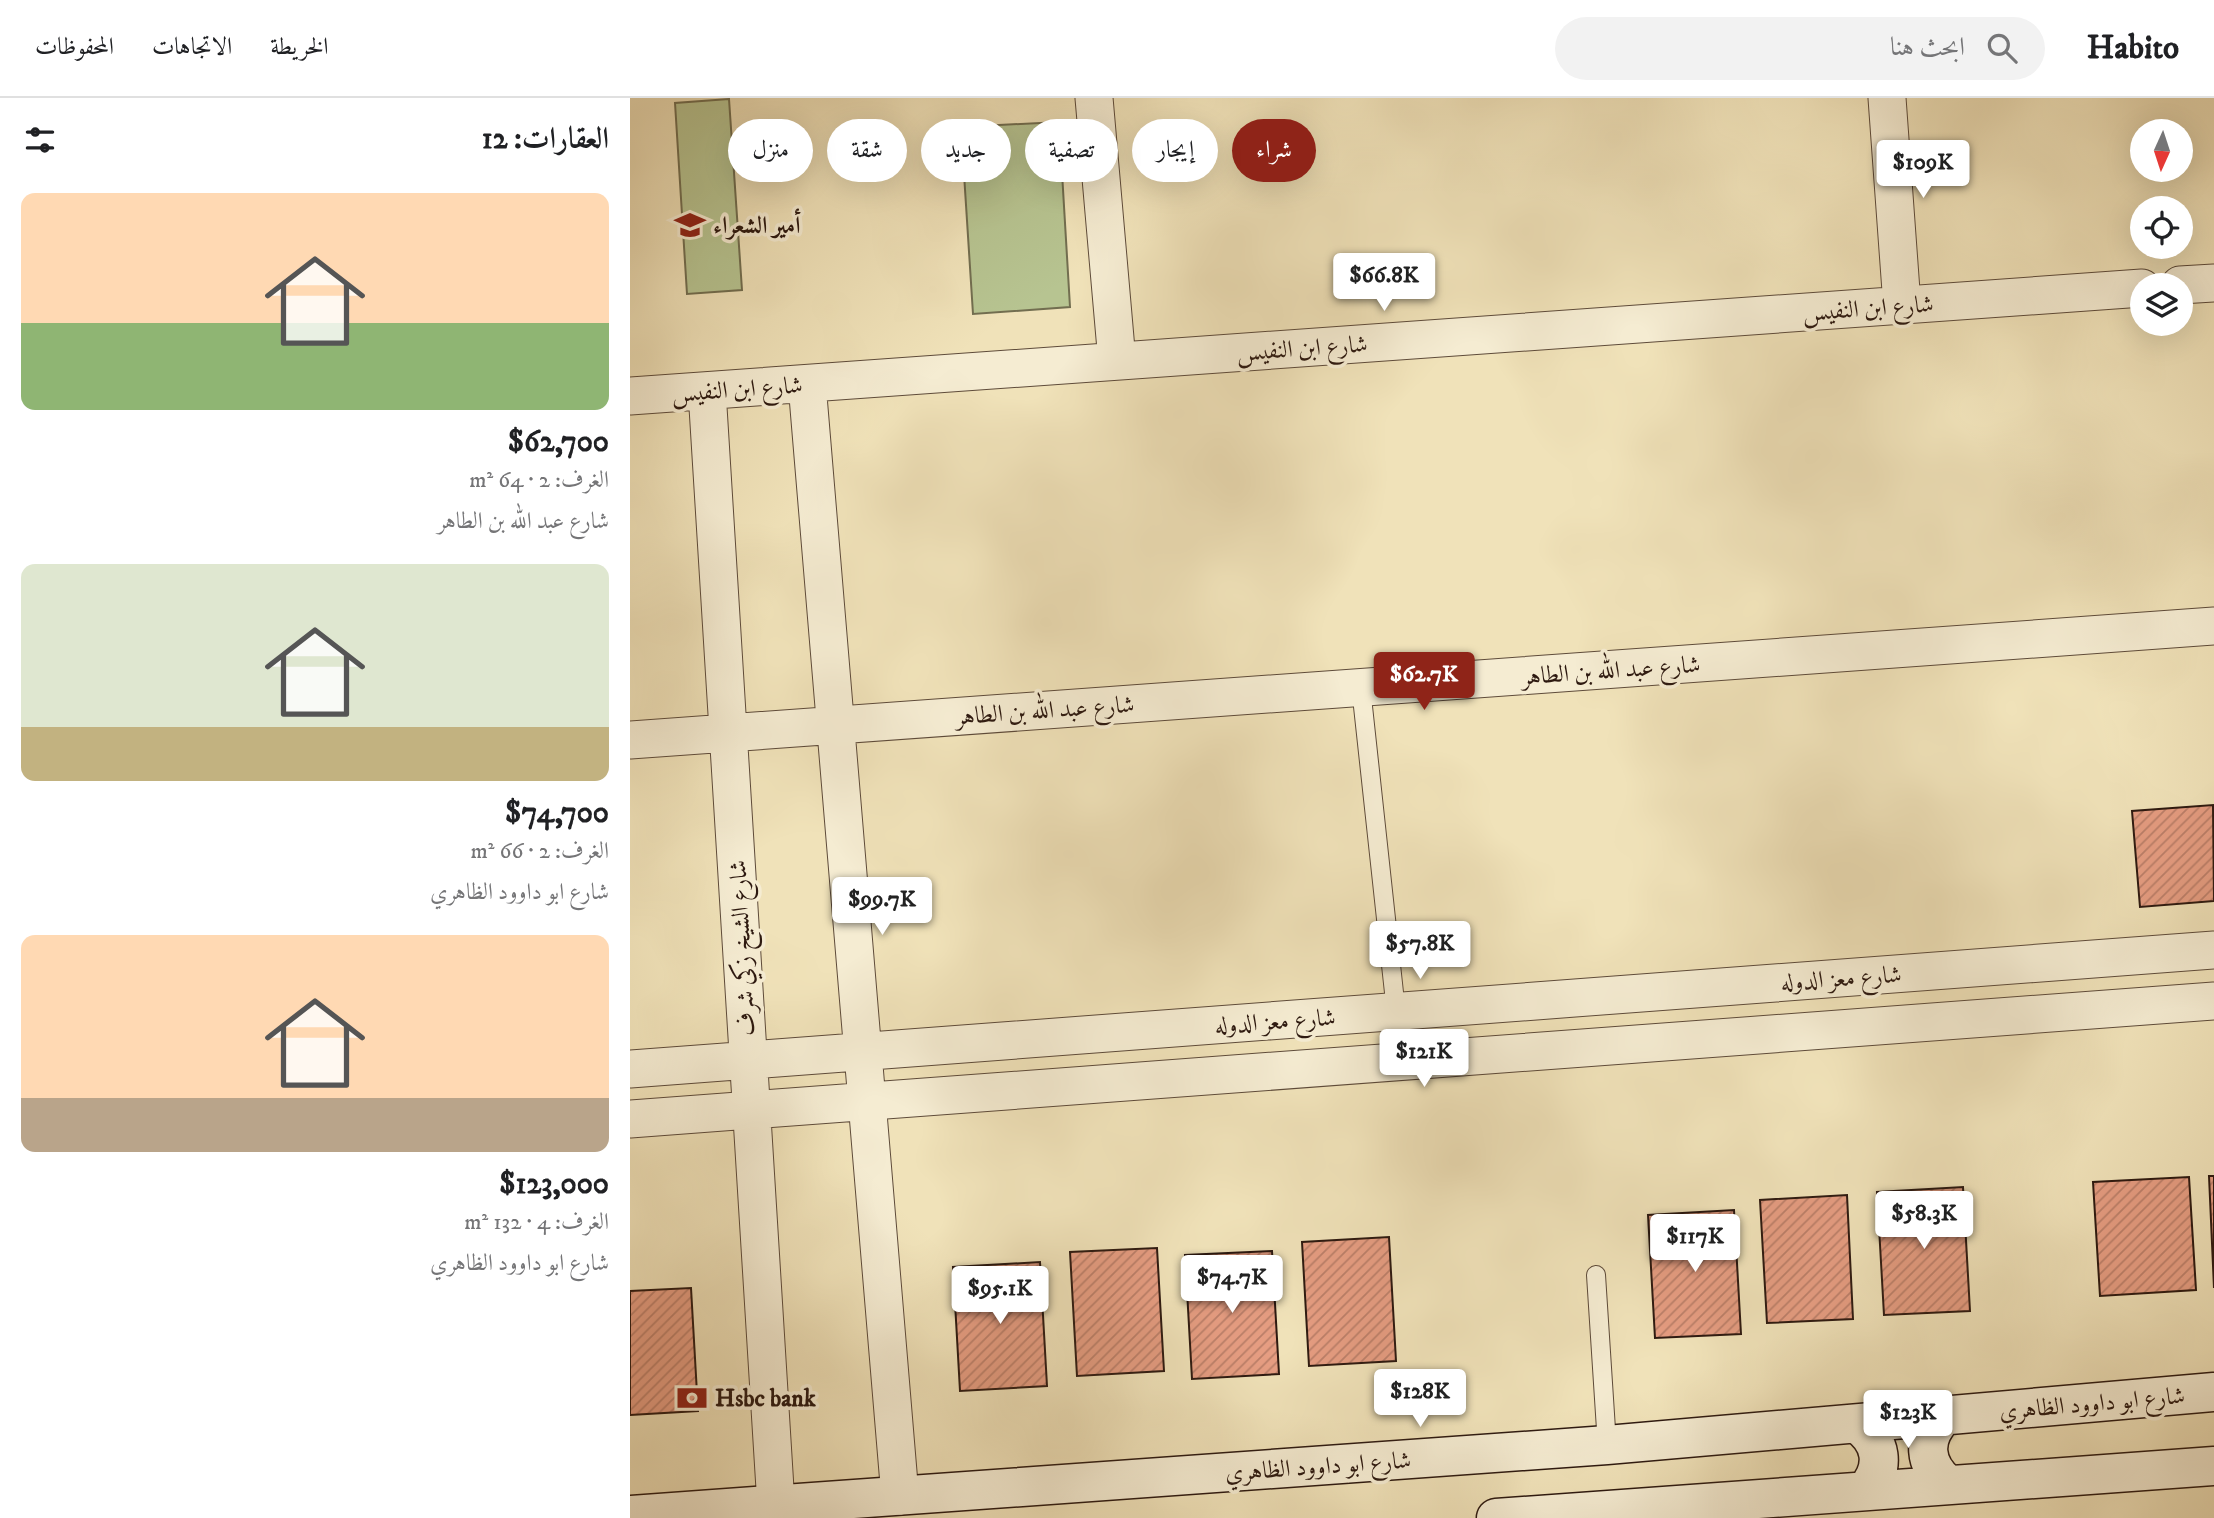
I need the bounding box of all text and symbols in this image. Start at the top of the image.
search box [1555,17,2045,80]
text: Habito [2087,28,2179,69]
icon: search [1983,29,2021,67]
text: ابحث هنا [1890,31,1965,64]
text: المحفوظات [35,32,114,62]
text: الاتجاهات [152,32,232,62]
text: الخريطة [270,32,329,62]
chip: منزل [728,119,813,182]
chip: شقة [827,119,907,182]
chip: جديد [921,119,1011,182]
chip: تصفية [1025,119,1118,182]
chip: إيجار [1132,119,1218,182]
chip: شراء [1232,119,1316,182]
north arrow [2130,119,2193,182]
map controls [2130,119,2193,336]
icon: filters [21,121,59,159]
text: العقارات: 12 [482,121,609,158]
pin: $109K [1874,140,1972,200]
text: $109K [1893,148,1953,177]
button: locate [2130,196,2193,259]
school or university icon: أمير الشعراء [673,208,707,242]
place label: أمير الشعراء [713,208,801,241]
icon: home [252,238,378,364]
pin: $66.8K [1327,254,1441,313]
text: $66.8K [1349,261,1419,290]
button: layers [2130,273,2193,336]
street label: شارع ابن النفيس [1802,289,1935,333]
street label: شارع ابن النفيس [1236,329,1369,373]
street label: شارع ابن النفيس [671,370,804,414]
text: $62,700 [508,424,609,461]
text: الغرف: 2 · 64 m² [469,466,609,495]
text: شارع عبد الله بن الطاهر [438,507,609,536]
icon: home [252,609,378,735]
street label: شارع عبد الله بن الطاهر [1517,645,1702,696]
pin: $62.7K [1367,652,1481,712]
text: $62.7K [1390,660,1458,689]
street label: شارع عبد الله بن الطاهر [951,685,1136,736]
text: $74,700 [505,795,609,832]
text: الغرف: 2 · 66 m² [470,837,609,866]
street label: شارع الشيخ زكي شرف [722,859,768,1037]
text: شارع ابو داوود الظاهري [430,878,609,907]
pin: $99.7K [825,878,939,937]
text: $99.7K [848,885,916,914]
pin: $57.8K [1363,922,1477,981]
text: $57.8K [1385,929,1455,958]
street label: شارع معز الدوله [1780,960,1903,1002]
icon: home [252,980,378,1106]
street label: شارع معز الدوله [1214,1003,1337,1045]
pin: $121K [1375,1030,1473,1089]
text: $121K [1396,1037,1452,1066]
text: $123,000 [499,1166,609,1203]
pin: $58.3K [1867,1192,1981,1251]
text: $58.3K [1891,1199,1957,1228]
text: الغرف: 4 · 132 m² [464,1208,609,1237]
pin: $117K [1646,1214,1744,1274]
text: $117K [1666,1222,1724,1251]
text: شارع ابو داوود الظاهري [430,1249,609,1278]
pin: $74.7K [1175,1256,1289,1315]
text: $74.7K [1197,1263,1267,1292]
pin: $95.1K [943,1266,1057,1326]
text: $95.1K [968,1274,1032,1303]
pin: $128K [1371,1370,1469,1429]
text: $128K [1390,1377,1450,1406]
bank icon: Hsbc bank [675,1381,709,1415]
street label: شارع ابو داوود الظاهري [1998,1381,2187,1431]
place label: Hsbc bank [715,1384,817,1414]
pin: $123K [1859,1390,1957,1450]
text: $123K [1879,1398,1937,1427]
street label: شارع ابو داوود الظاهري [1224,1446,1413,1492]

